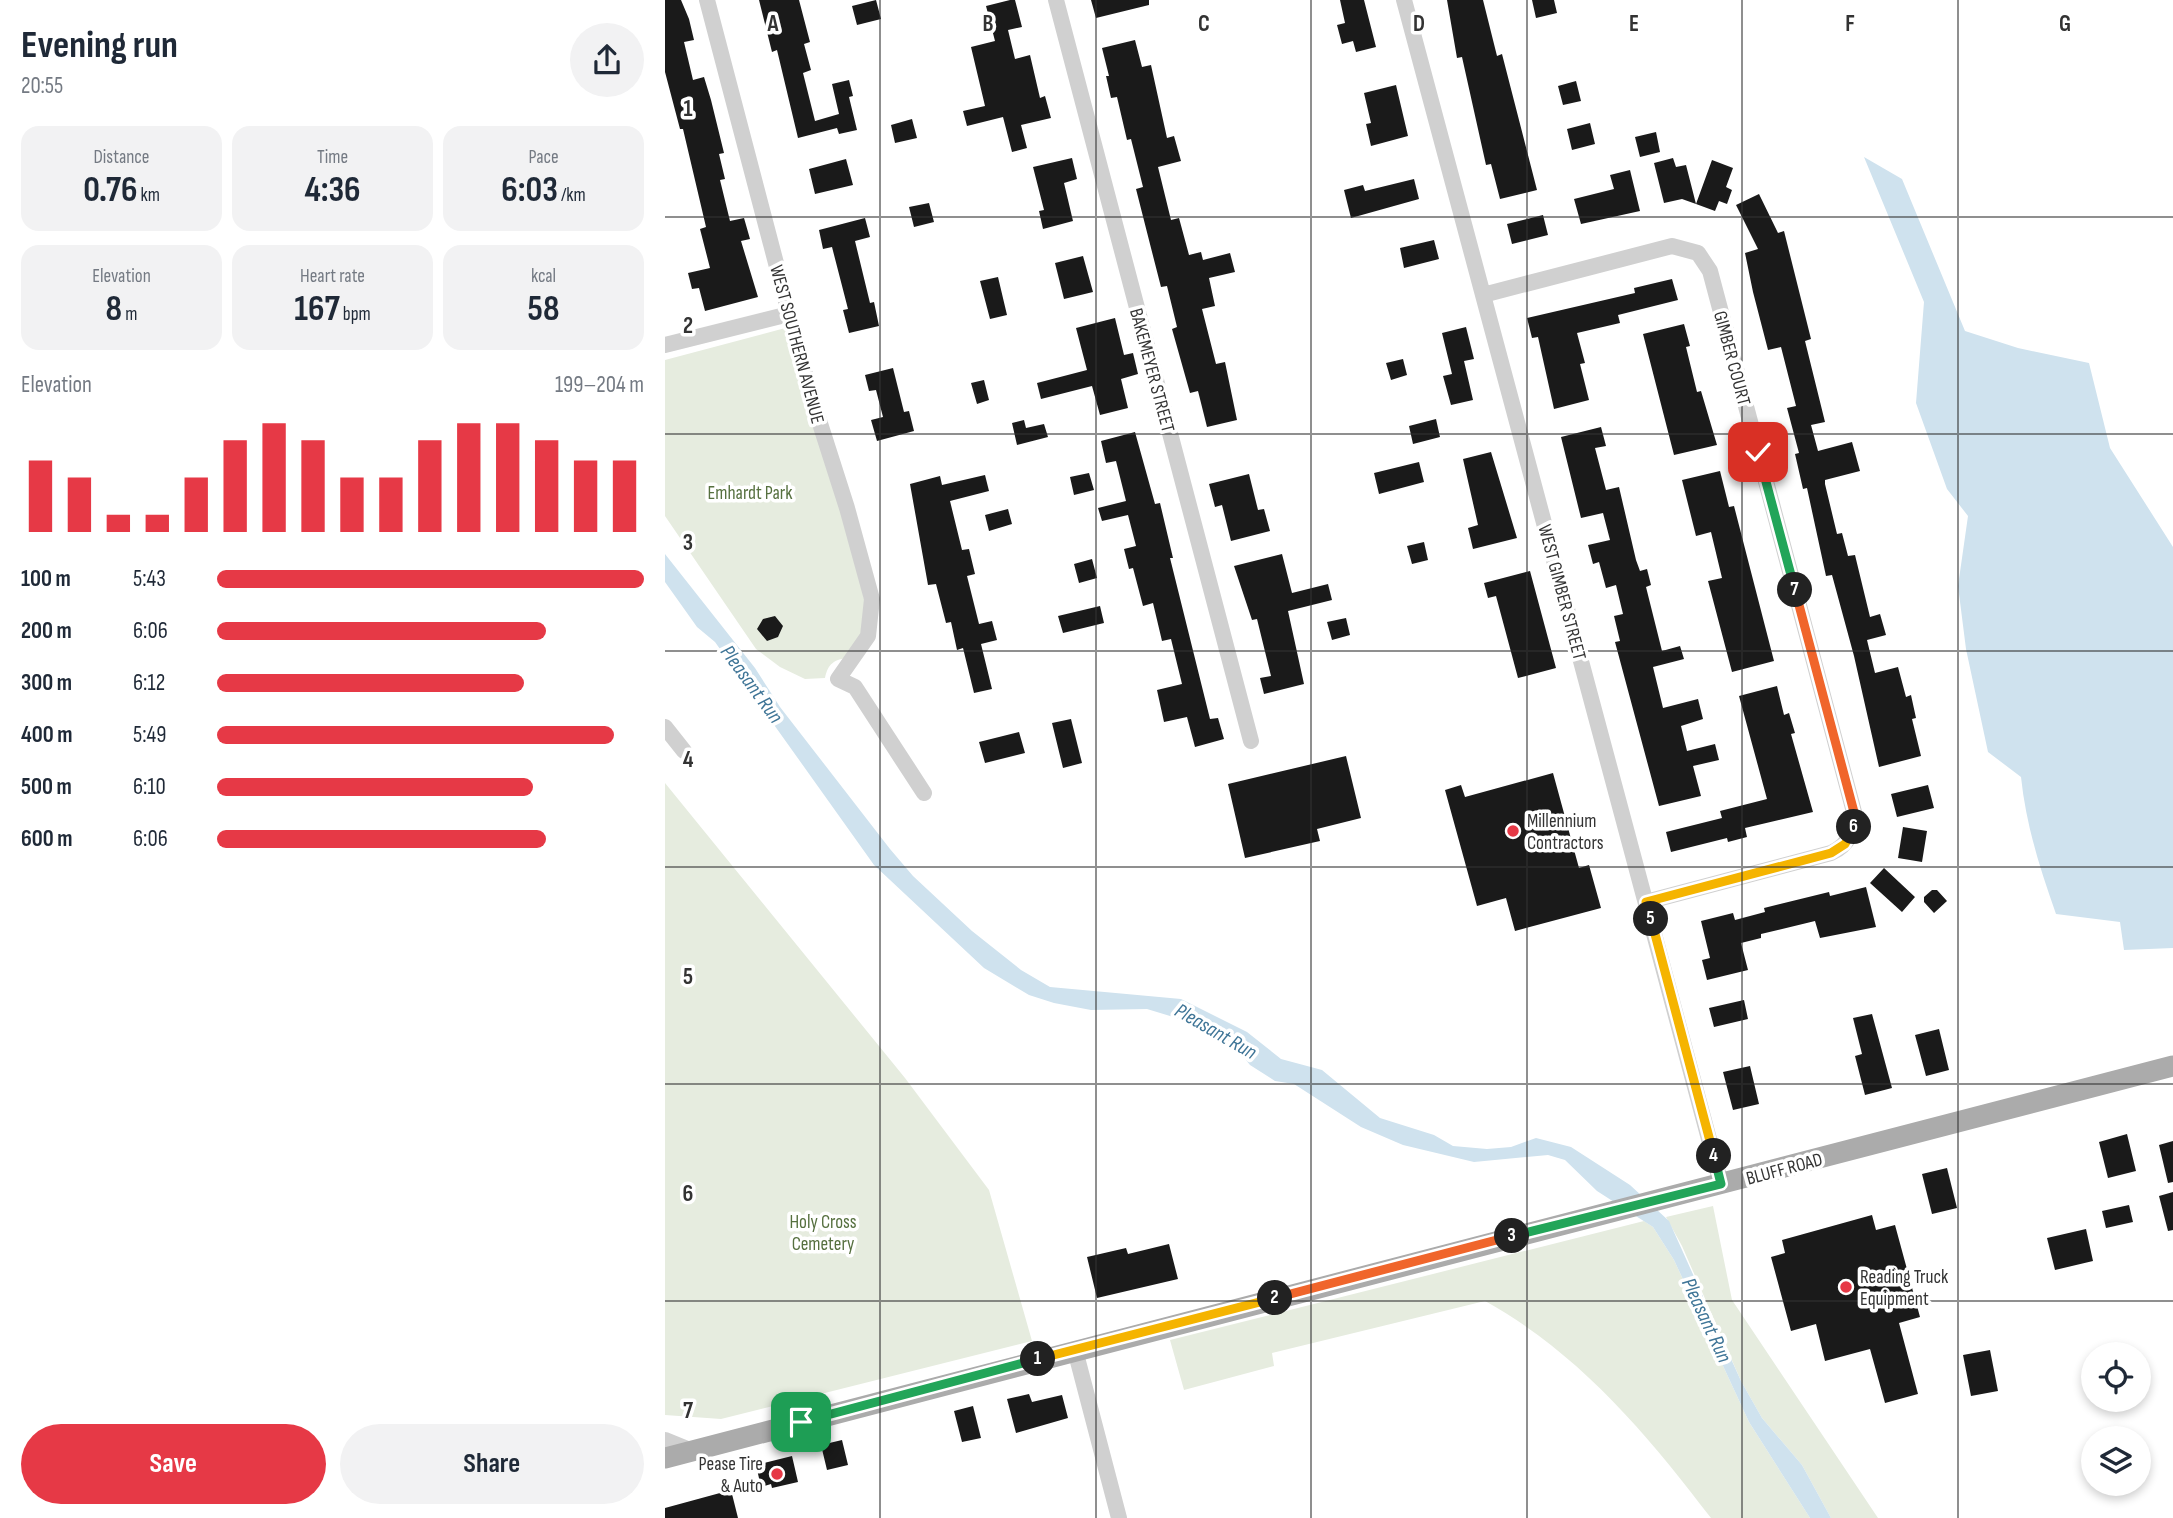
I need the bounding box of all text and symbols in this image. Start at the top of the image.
text: A [767,10,780,38]
text: B [983,10,994,38]
text: C [1198,10,1210,38]
text: D [1413,10,1425,38]
text: E [1629,10,1639,38]
text: F [1845,10,1855,38]
text: G [2059,10,2071,38]
text: Evening run [21,23,178,68]
button: share [570,23,644,97]
text: 20:55 [21,72,63,100]
text: 1 [683,95,693,123]
text: Distance [93,146,150,169]
text: Time [317,146,348,169]
text: Pace [528,146,559,169]
text: 0.76 [83,169,137,212]
text: 4:36 [304,169,361,212]
text: 6:03 [501,169,558,212]
text: km [137,184,160,207]
text: /km [558,184,586,207]
street label: WEST SOUTHERN AVENUE [764,263,829,426]
text: Elevation [92,265,151,288]
text: Heart rate [300,265,365,288]
text: kcal [531,265,556,288]
text: 8 [106,288,122,331]
text: 167 [294,288,340,331]
text: 58 [528,288,559,331]
text: m [122,303,137,326]
text: bpm [340,303,371,326]
street label: BAKEMEYER STREET [1124,306,1179,435]
street label: GIMBER COURT [1708,309,1755,408]
text: 2 [683,312,693,340]
text: Elevation [21,371,92,399]
text: 199–204 m [555,371,644,399]
pin [1728,422,1788,482]
icon: check [1739,433,1777,471]
park label: Emhardt Park [707,482,793,505]
street label: WEST GIMBER STREET [1532,522,1591,663]
text: 3 [683,529,693,557]
text: 100 m [21,565,71,593]
text: 5:43 [133,565,166,593]
pin: 7 [1777,572,1813,608]
text: 7 [1790,578,1799,601]
text: 200 m [21,617,72,645]
text: 6:06 [133,617,168,645]
water label: Pleasant Run [715,640,788,728]
text: 300 m [21,669,72,697]
text: 6:12 [133,669,165,697]
text: 400 m [21,721,72,749]
text: 5:49 [133,721,166,749]
text: 4 [683,746,694,774]
text: 500 m [21,773,72,801]
text: 6:10 [133,773,166,801]
place label: Millennium Contractors [1527,810,1604,855]
pin: 6 [1837,810,1871,844]
text: 6 [1849,815,1858,838]
marker: Millennium Contractors [1505,823,1521,839]
text: 600 m [21,825,73,853]
text: 6:06 [133,825,168,853]
pin: 5 [1633,902,1669,936]
text: 5 [1646,907,1655,930]
text: 5 [683,963,693,991]
water label: Pleasant Run [1170,998,1261,1065]
pin: 4 [1697,1138,1731,1174]
text: 4 [1709,1144,1718,1167]
street label: BLUFF ROAD [1744,1148,1825,1191]
text: 6 [683,1180,693,1208]
park label: Holy Cross Cemetery [789,1211,857,1256]
pin: 3 [1495,1218,1529,1254]
text: 3 [1507,1224,1516,1247]
place label: Reading Truck Equipment [1860,1266,1949,1311]
water label: Pleasant Run [1676,1274,1737,1367]
marker: Reading Truck Equipment [1838,1279,1854,1295]
pin: 2 [1257,1280,1293,1316]
text: 2 [1270,1286,1279,1309]
pin: 1 [1021,1342,1055,1376]
map controls [2081,1342,2151,1496]
button: locate [2081,1342,2151,1412]
text: 1 [1034,1347,1041,1370]
pin [771,1392,831,1452]
text: 7 [683,1397,693,1425]
icon: arrive [782,1403,820,1441]
button: Save [21,1424,326,1504]
button: Share [340,1424,644,1504]
button: layers [2081,1426,2151,1496]
place label: Pease Tire & Auto [699,1453,763,1498]
marker: Pease Tire & Auto [769,1466,785,1482]

